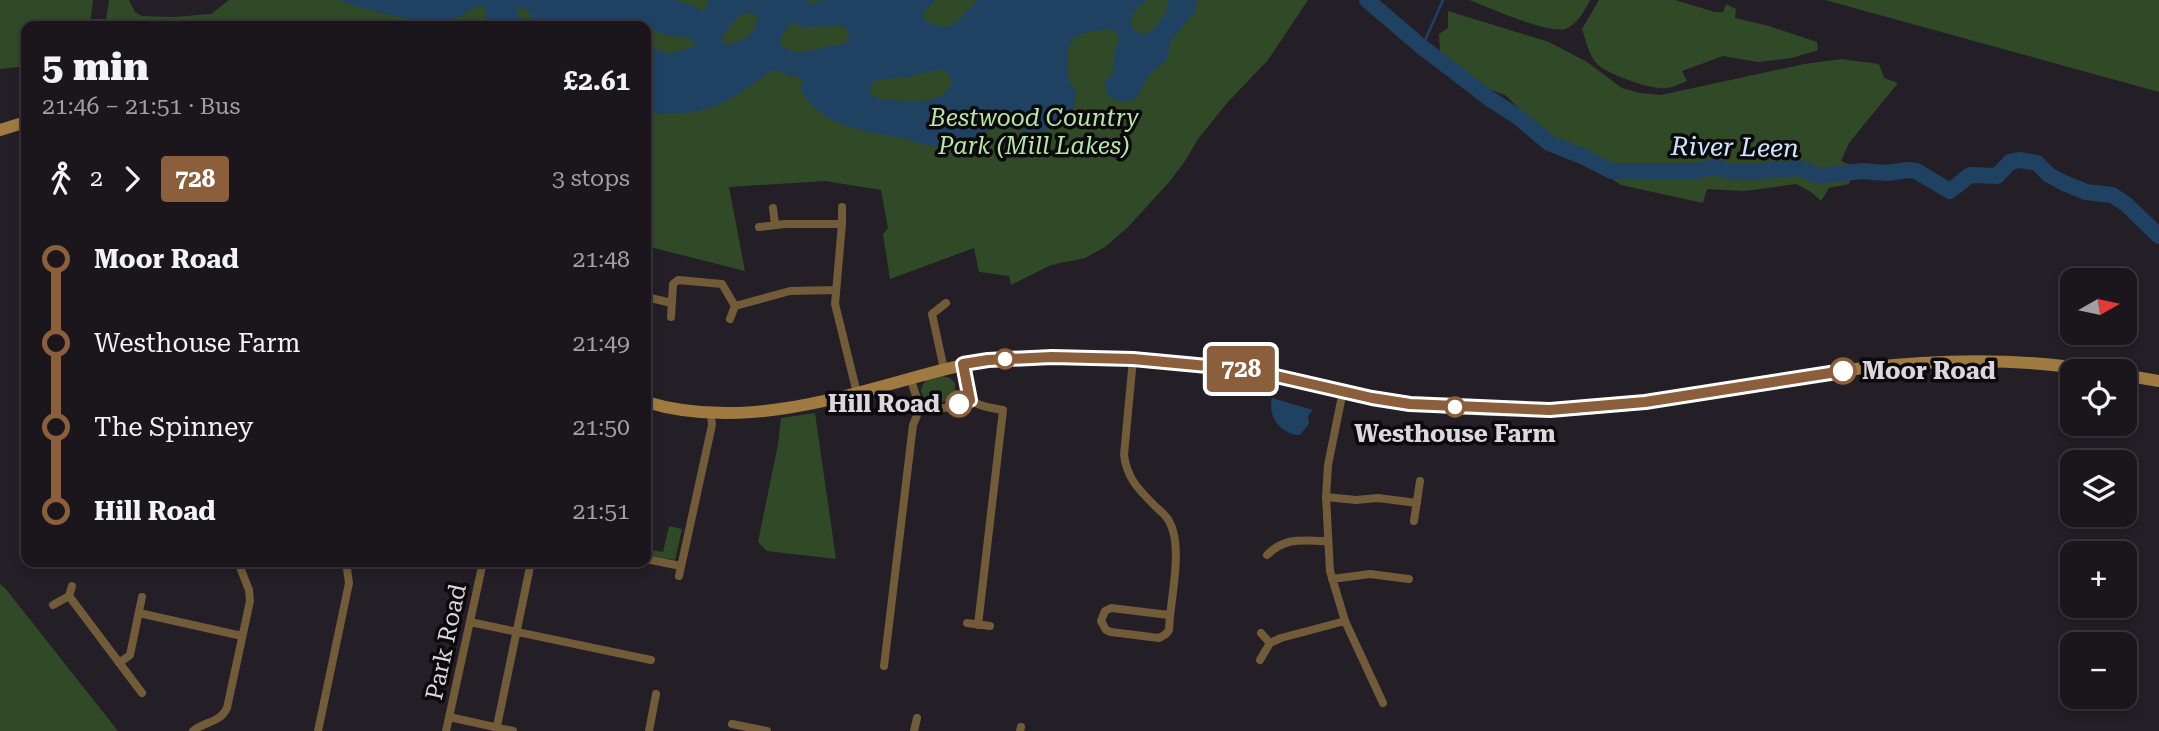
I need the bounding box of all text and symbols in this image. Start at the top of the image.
text: 5 min [42,45,149,89]
text: £2.61 [564,66,630,96]
text: 21:46 – 21:51 · Bus [42,93,240,120]
park label: Bestwood Country Park (Mill Lakes) [929,104,1139,160]
water label: River Leen [1670,131,1799,163]
icon: walk [42,160,80,198]
icon: forward [113,160,151,198]
text: 2 [90,165,103,192]
text: 728 [175,165,215,193]
text: 3 stops [552,165,630,192]
text: Moor Road [94,244,239,274]
text: 21:48 [573,246,630,273]
north arrow [2060,268,2137,345]
map controls [2060,268,2137,709]
text: Westhouse Farm [94,328,300,358]
text: 21:49 [573,330,630,357]
line badge: 728 [1201,346,1281,392]
unlabelled marker [995,349,1015,369]
text: 728 [1221,355,1261,383]
place label: Moor Road [1862,357,1996,385]
marker: Moor Road [1830,358,1856,384]
button: locate [2060,359,2137,436]
place label: Hill Road [828,390,940,418]
marker: Hill Road [946,391,972,417]
marker: Westhouse Farm [1445,397,1465,417]
text: The Spinney [94,412,253,442]
text: 21:50 [573,414,630,441]
place label: Westhouse Farm [1354,420,1556,448]
button: layers [2060,450,2137,527]
text: Hill Road [94,496,216,526]
text: 21:51 [573,498,630,525]
button: + [2060,541,2137,618]
street label: Park Road [420,581,472,703]
button: − [2060,632,2137,709]

